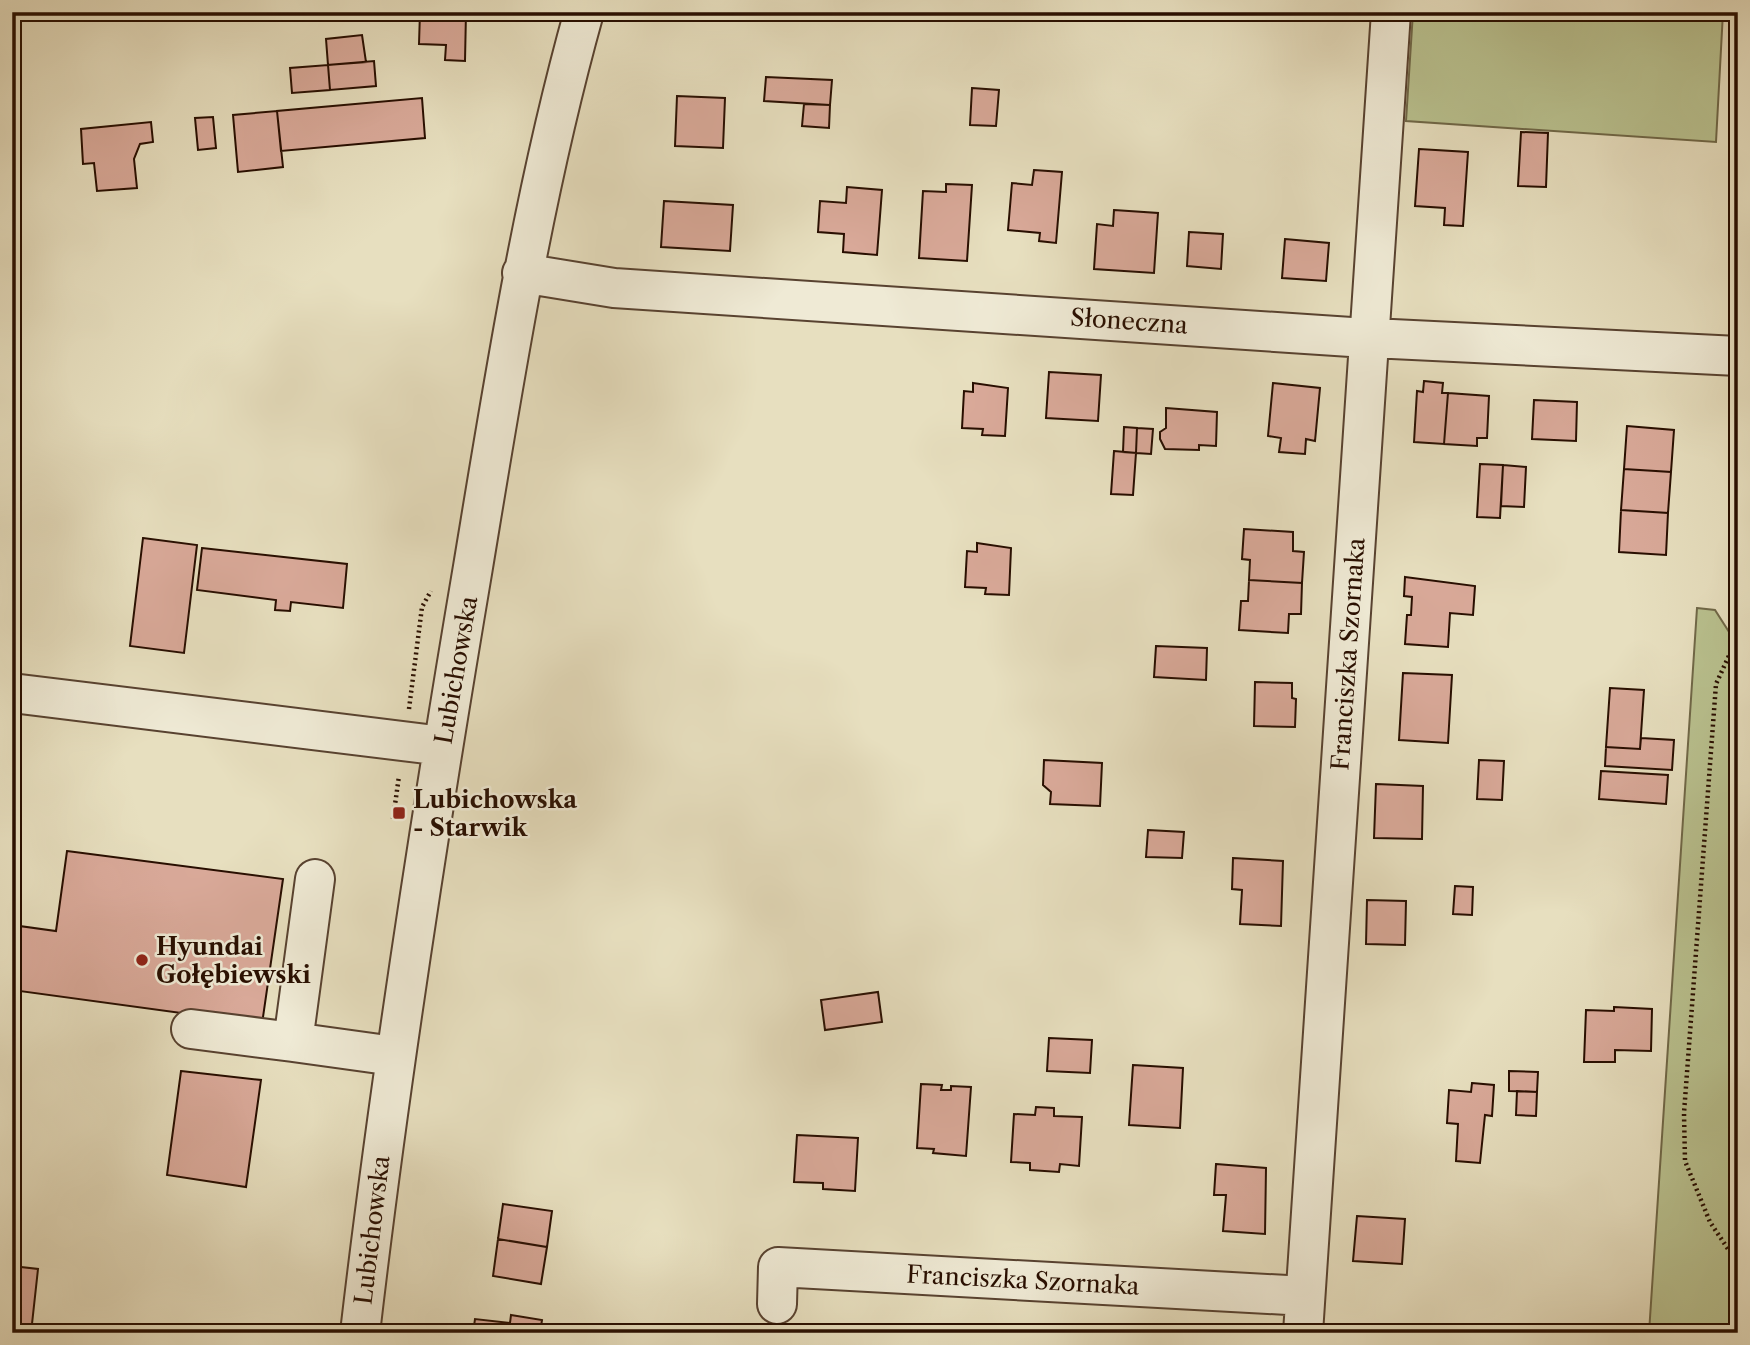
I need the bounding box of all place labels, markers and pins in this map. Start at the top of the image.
place label: Lubichowska - Starwik [413,785,578,842]
marker: Lubichowska - Starwik [391,805,407,821]
place label: Hyundai Gołębiewski [156,932,311,989]
marker: Hyundai Gołębiewski [134,952,150,968]

